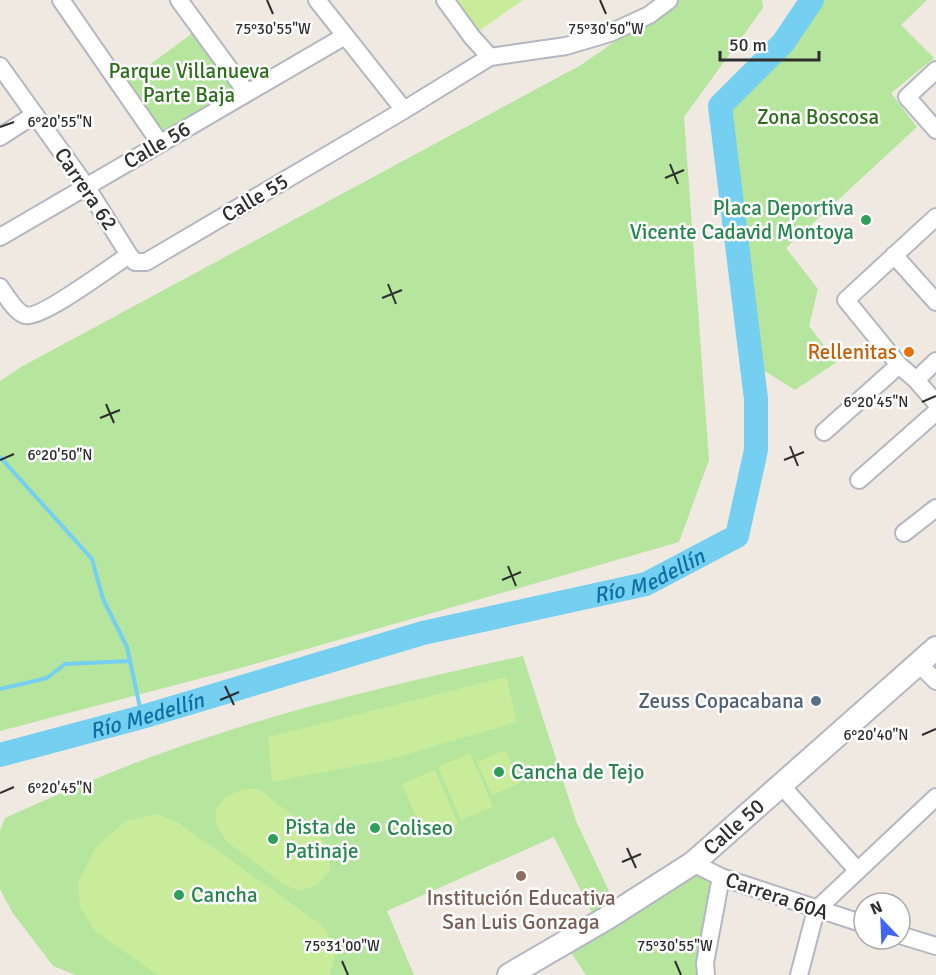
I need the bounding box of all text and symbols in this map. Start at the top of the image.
text: 75°30'55"W [235,20,311,38]
text: 75°30'50"W [568,20,644,38]
scale bar [720,24,819,62]
text: 50 m [729,34,767,56]
park label: Parque Villanueva Parte Baja [108,58,270,108]
park label: Zona Boscosa [757,104,879,130]
text: 6°20'55"N [27,113,93,131]
street label: Calle 56 [119,116,195,174]
street label: Carrera 62 [49,143,123,235]
street label: Calle 55 [217,168,293,228]
place label: Placa Deportiva Vicente Cadavid Montoya [630,195,854,245]
marker: Placa Deportiva Vicente Cadavid Montoya [859,213,873,227]
place label: Rellenitas [808,339,897,365]
marker: Rellenitas [902,345,916,359]
text: 6°20'45"N [843,393,909,411]
text: 6°20'50"N [27,446,93,464]
water label: Río Medellín [591,542,710,609]
water label: Río Medellín [87,686,208,744]
place label: Zeuss Copacabana [638,688,804,714]
marker: Zeuss Copacabana [809,694,823,708]
text: 6°20'40"N [843,726,909,744]
place label: Cancha de Tejo [511,759,644,785]
marker: Cancha de Tejo [492,765,506,779]
text: 6°20'45"N [27,779,93,797]
street label: Calle 50 [698,793,770,861]
place label: Pista de Patinaje [285,814,359,864]
place label: Coliseo [387,815,453,841]
marker: Coliseo [368,821,382,835]
marker: Pista de Patinaje [266,832,280,846]
street label: Carrera 60A [722,866,832,926]
marker: Institución Educativa San Luis Gonzaga [514,869,528,883]
place label: Cancha [191,882,258,908]
place label: Institución Educativa San Luis Gonzaga [426,885,616,935]
marker: Cancha [172,888,186,902]
north arrow [852,891,912,951]
text: N [867,897,886,919]
text: 75°31'00"W [304,937,380,955]
text: 75°30'55"W [637,937,713,955]

